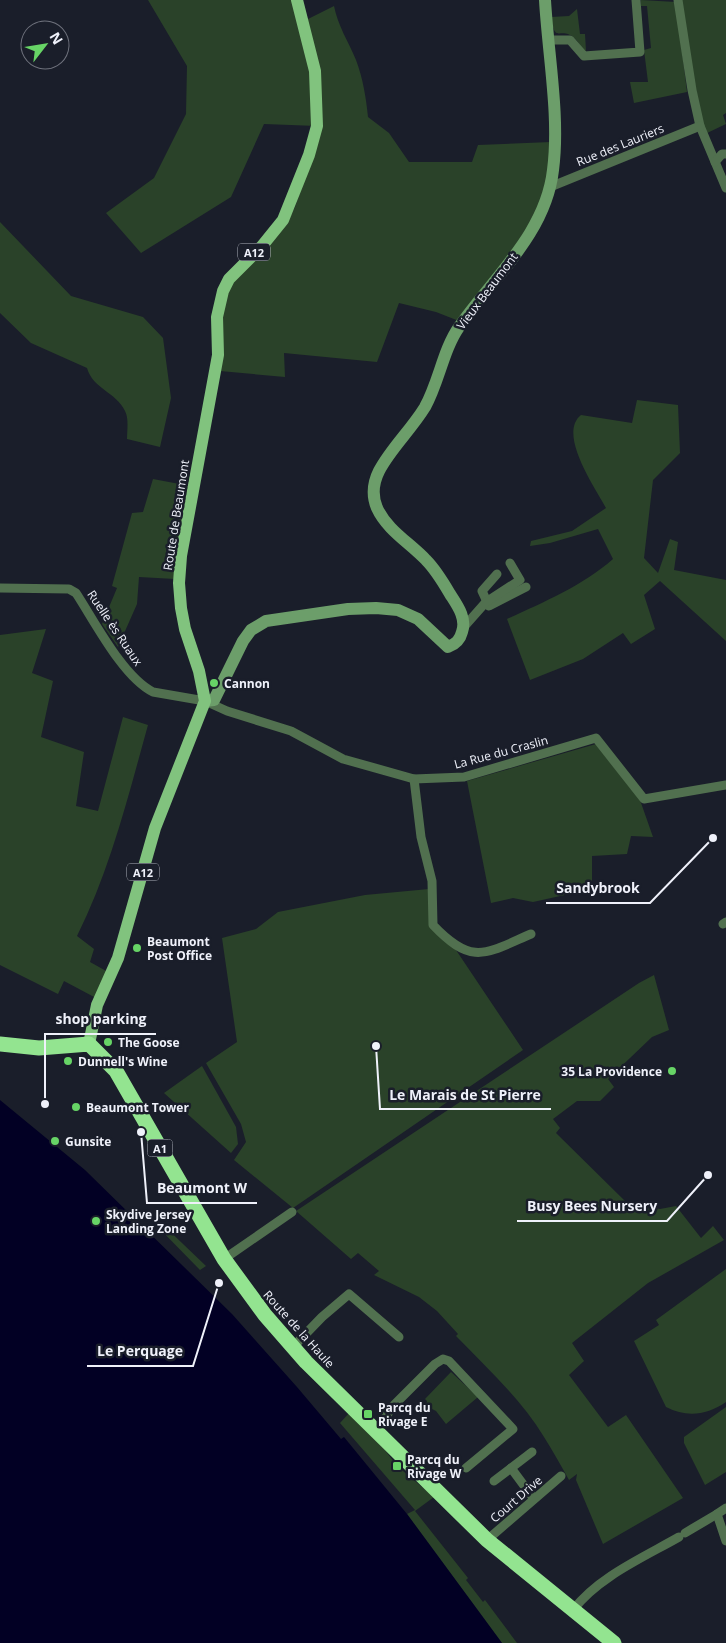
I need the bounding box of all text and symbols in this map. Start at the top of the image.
north arrow [20,20,70,70]
text: N [45,28,68,48]
street label: Rue des Lauriers [574,120,667,170]
road number: A12 [238,243,270,260]
street label: Vieux Beaumont [452,249,522,333]
street label: Route de Beaumont [159,458,193,572]
street label: Ruelle ès Ruaux [83,587,147,670]
place label: Cannon [224,675,270,692]
marker: Cannon [208,677,220,689]
street label: La Rue du Craslin [452,731,550,773]
road number: A12 [127,864,159,880]
callout: Sandybrook [546,874,650,903]
text: Sandybrook [556,878,640,897]
place label: Beaumont Post Office [147,933,212,964]
marker: Beaumont Post Office [131,942,143,954]
callout: shop parking [45,1005,156,1034]
text: shop parking [55,1009,147,1028]
place label: The Goose [118,1034,180,1051]
marker: The Goose [102,1036,114,1048]
place label: Dunnell's Wine [78,1053,167,1070]
marker: Dunnell's Wine [62,1055,74,1067]
place label: 35 La Providence [561,1063,662,1080]
marker: 35 La Providence [666,1065,678,1077]
callout: Le Marais de St Pierre [380,1080,551,1109]
text: Le Marais de St Pierre [389,1085,541,1104]
place label: Beaumont Tower [86,1099,189,1116]
marker: Beaumont Tower [70,1101,82,1113]
place label: Gunsite [65,1133,111,1150]
marker: Gunsite [49,1135,61,1147]
road number: A1 [148,1140,172,1156]
callout: Beaumont W [147,1174,257,1203]
text: Beaumont W [157,1178,248,1197]
callout: Busy Bees Nursery [517,1192,667,1221]
text: Busy Bees Nursery [527,1196,657,1215]
place label: Skydive Jersey Landing Zone [106,1206,192,1237]
marker: Skydive Jersey Landing Zone [90,1215,102,1227]
street label: Route de la Haule [260,1287,339,1372]
callout: Le Perquage [87,1337,193,1366]
text: Le Perquage [97,1341,183,1360]
place label: Parcq du Rivage E [378,1399,431,1430]
marker: Parcq du Rivage E [362,1408,374,1420]
place label: Parcq du Rivage W [407,1451,462,1482]
marker: Parcq du Rivage W [391,1460,403,1472]
street label: Court Drive [486,1471,546,1526]

